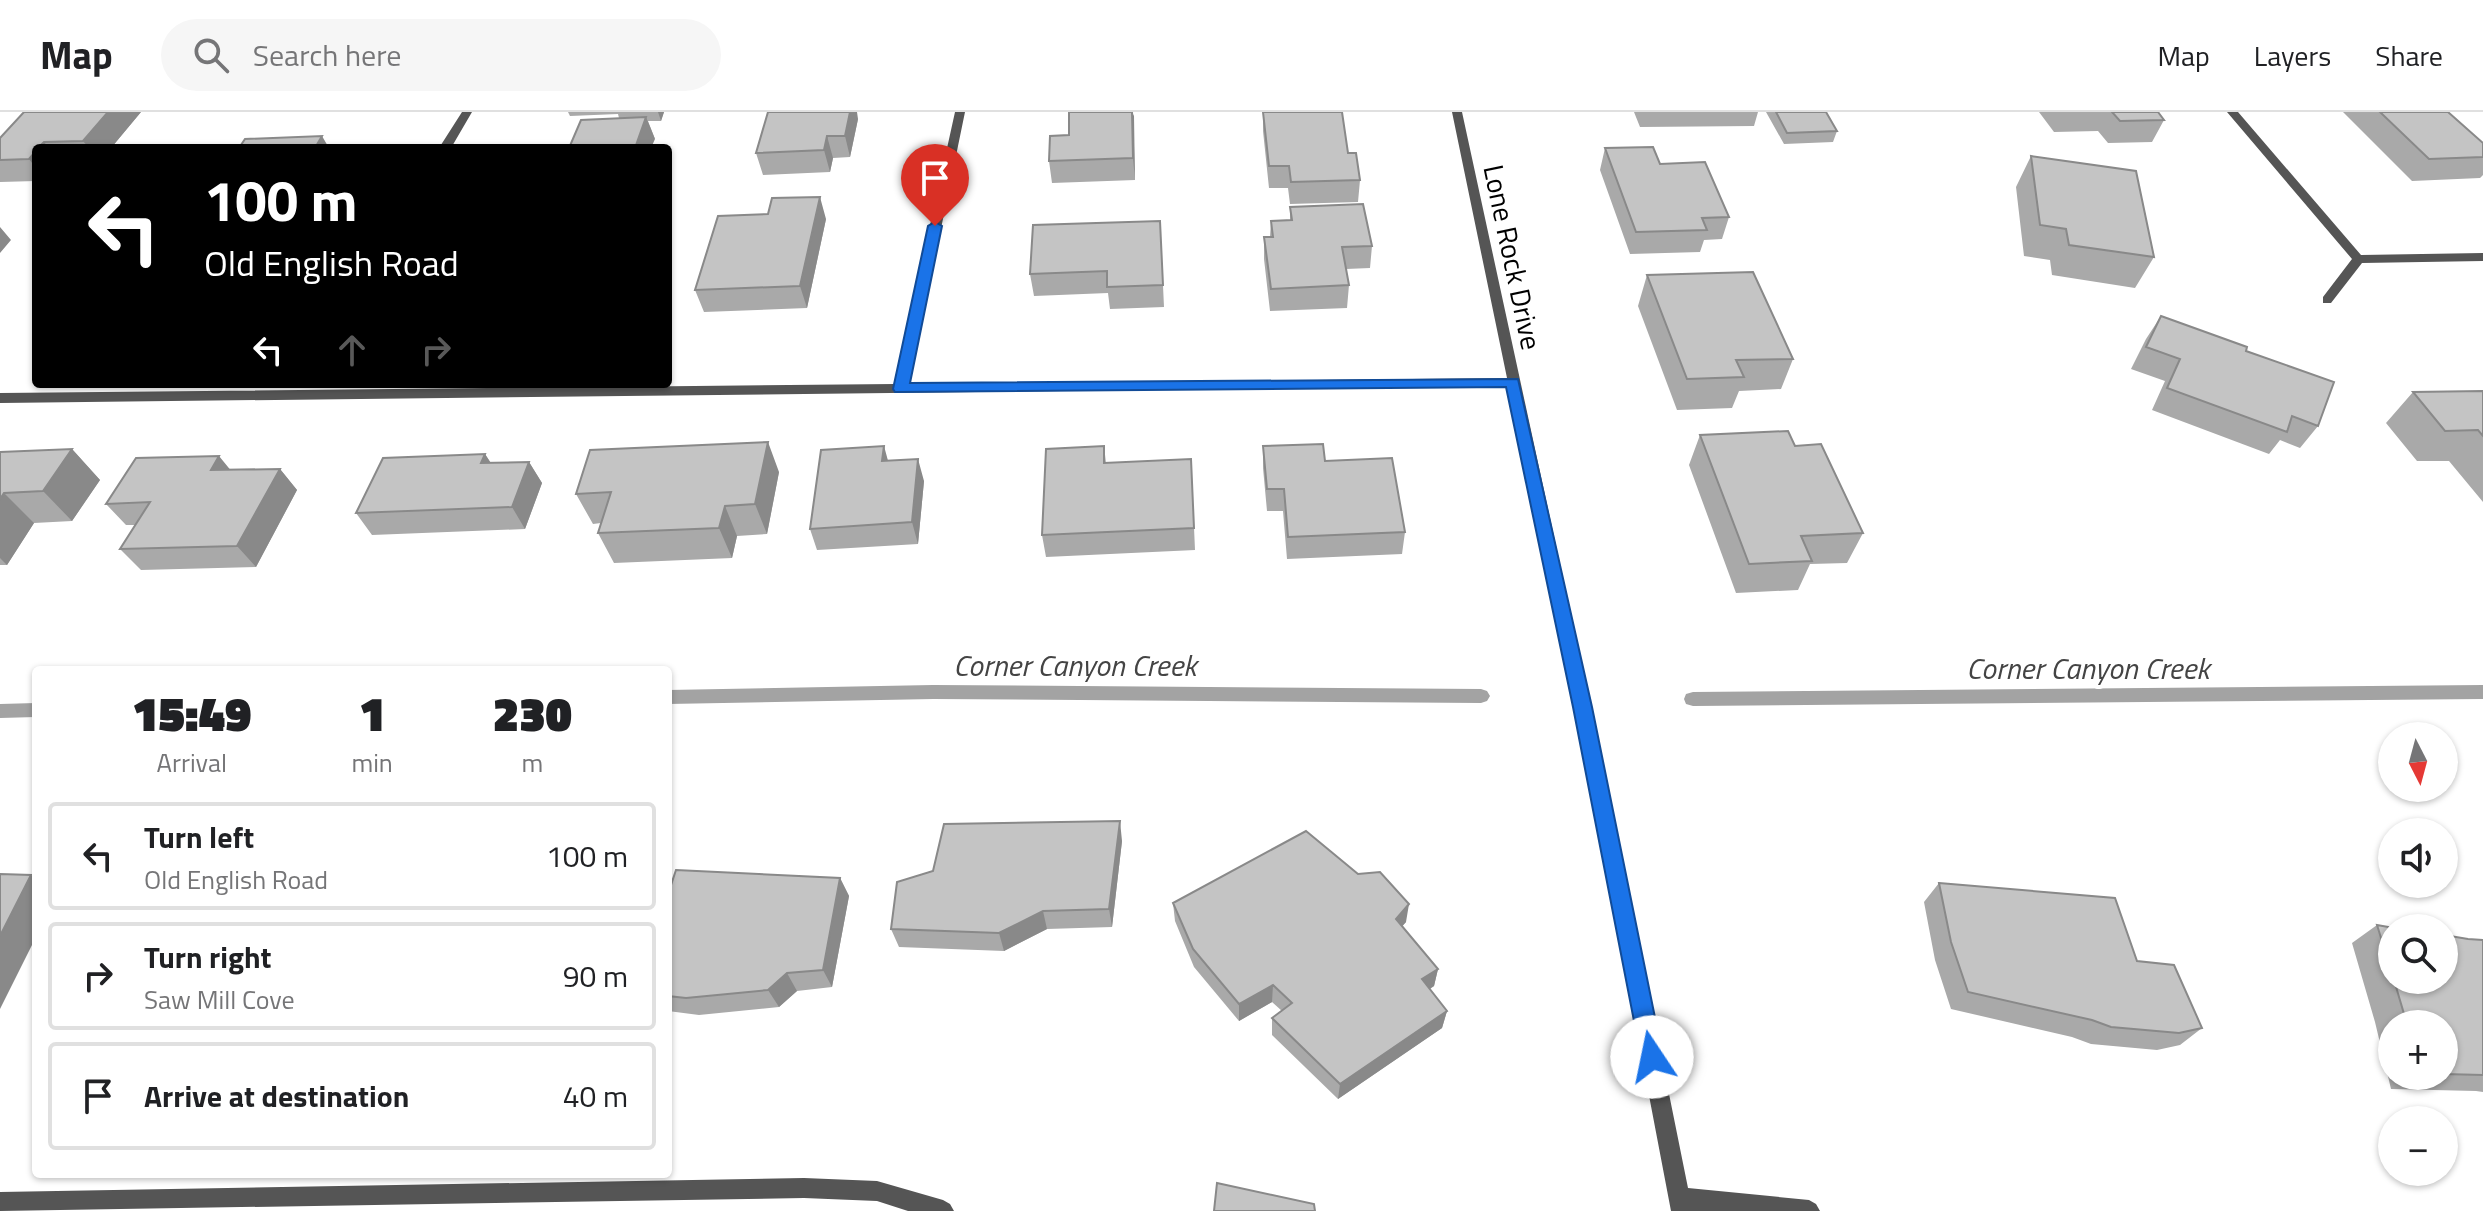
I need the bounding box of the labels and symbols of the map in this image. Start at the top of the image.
pin [901,144,969,226]
street label: Lone Rock Drive [1472,160,1554,354]
water label: Corner Canyon Creek [953,642,1200,688]
water label: Corner Canyon Creek [1966,645,2213,691]
north arrow [2378,722,2458,802]
position arrow [1610,1015,1694,1099]

